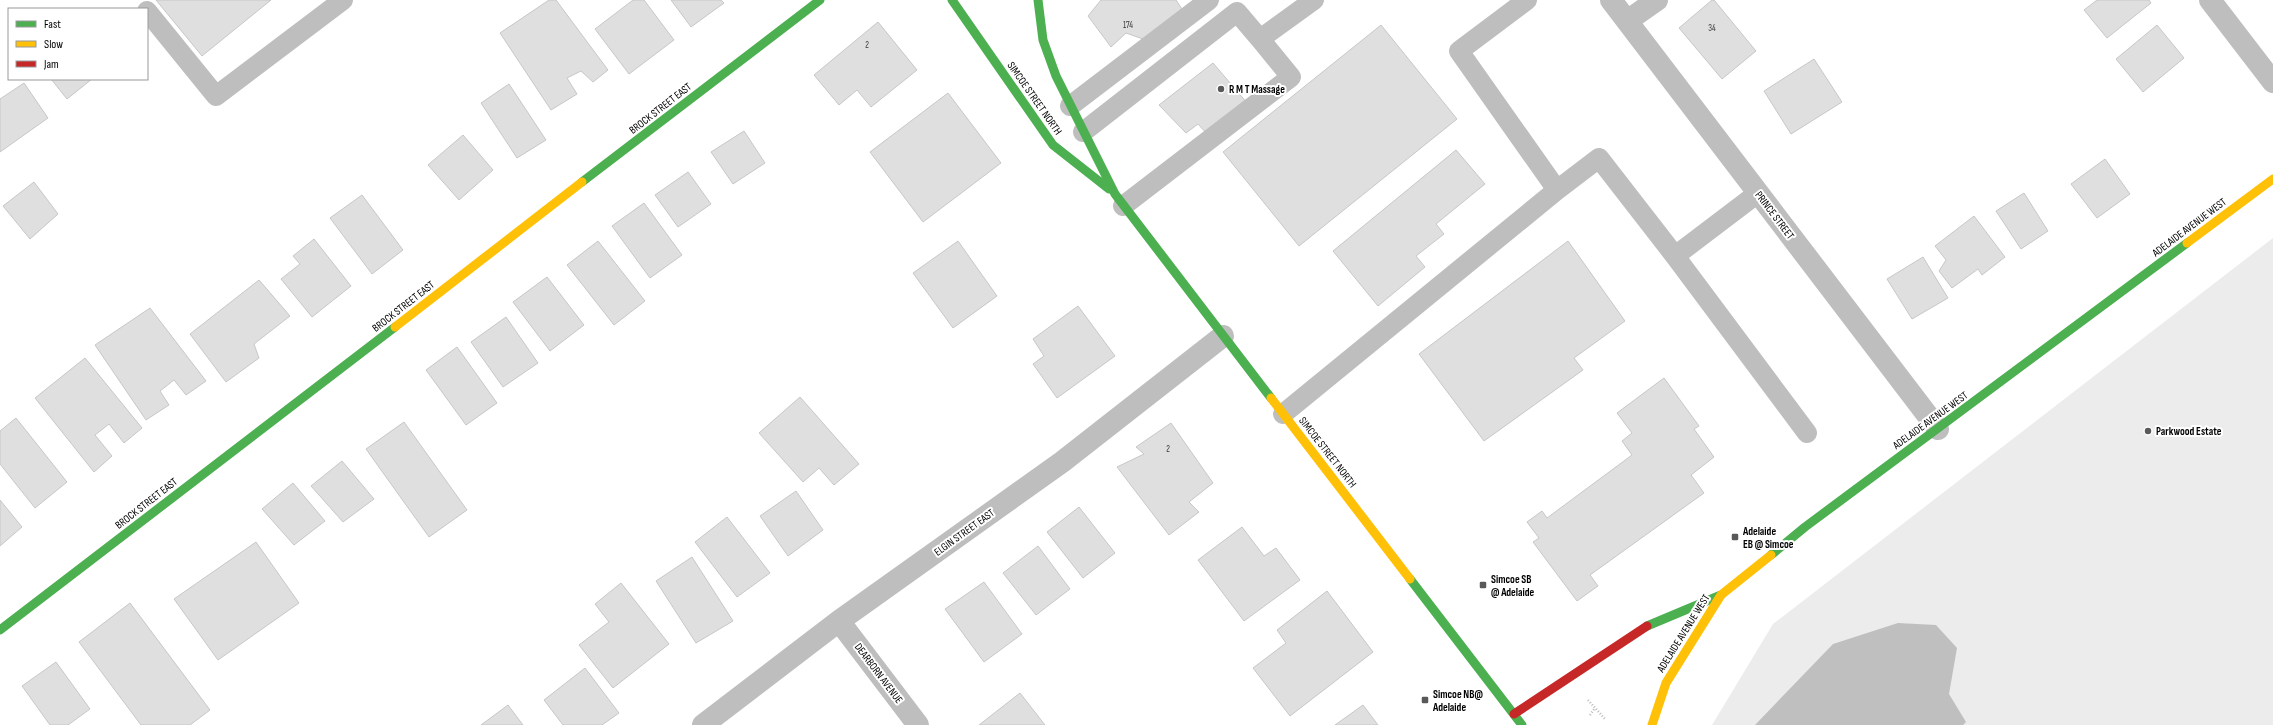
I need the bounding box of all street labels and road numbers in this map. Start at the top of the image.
street label: SIMCOE STREET NORTH [1005,59,1065,137]
street label: BROCK STREET EAST [627,80,694,137]
street label: PRINCE STREET [1752,189,1797,242]
street label: ADELAIDE AVENUE WEST [2149,195,2229,260]
street label: BROCK STREET EAST [370,278,437,335]
street label: ADELAIDE AVENUE WEST [1889,389,1971,453]
street label: SIMCOE STREET NORTH [1296,414,1359,490]
street label: BROCK STREET EAST [113,475,180,532]
street label: ELGIN STREET EAST [932,506,997,559]
street label: ADELAIDE AVENUE WEST [1654,591,1713,675]
street label: DEARBORN AVENUE [852,641,905,706]

